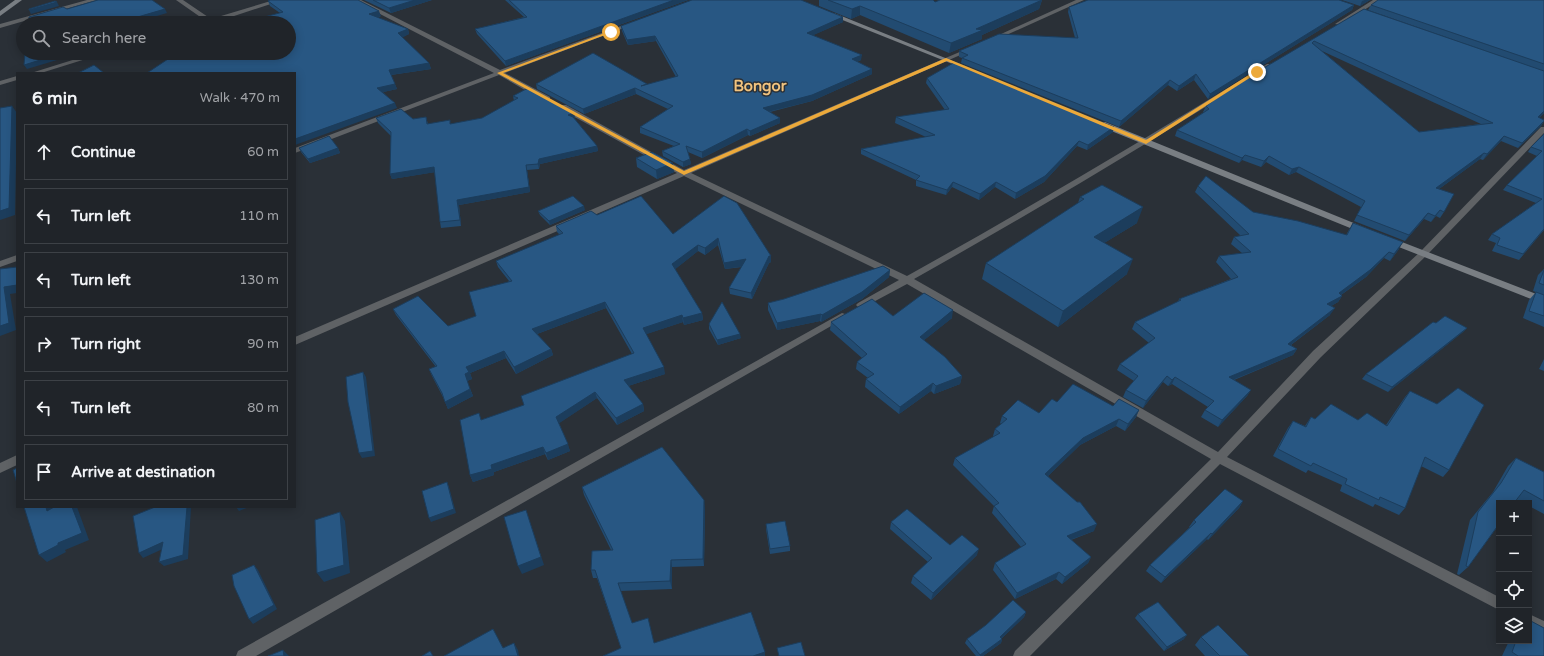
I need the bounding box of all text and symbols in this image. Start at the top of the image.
search box [16,16,296,60]
route start [602,23,620,41]
icon: search [30,27,52,49]
text: Search here [62,29,146,47]
route end [1248,63,1266,81]
district label: Bongor [734,77,787,96]
text: 6 min [32,88,77,109]
text: Walk · 470 m [200,90,280,106]
icon: ahead [33,141,55,163]
text: Continue [71,143,135,161]
text: 60 m [247,144,279,160]
icon: left [33,205,55,227]
text: Turn left [71,207,131,225]
text: 110 m [239,208,279,224]
icon: left [33,269,55,291]
text: Turn left [71,271,131,289]
text: 130 m [239,272,279,288]
icon: right [33,333,55,355]
text: Turn right [71,335,141,353]
text: 90 m [247,336,279,352]
icon: left [33,397,55,419]
text: Turn left [71,399,131,417]
text: 80 m [247,400,279,416]
icon: arrive [33,461,55,483]
text: Arrive at destination [71,463,215,481]
map controls [1496,500,1532,644]
button: + [1496,500,1532,536]
button: − [1496,536,1532,572]
button: locate [1496,572,1532,608]
button: layers [1496,608,1532,644]

